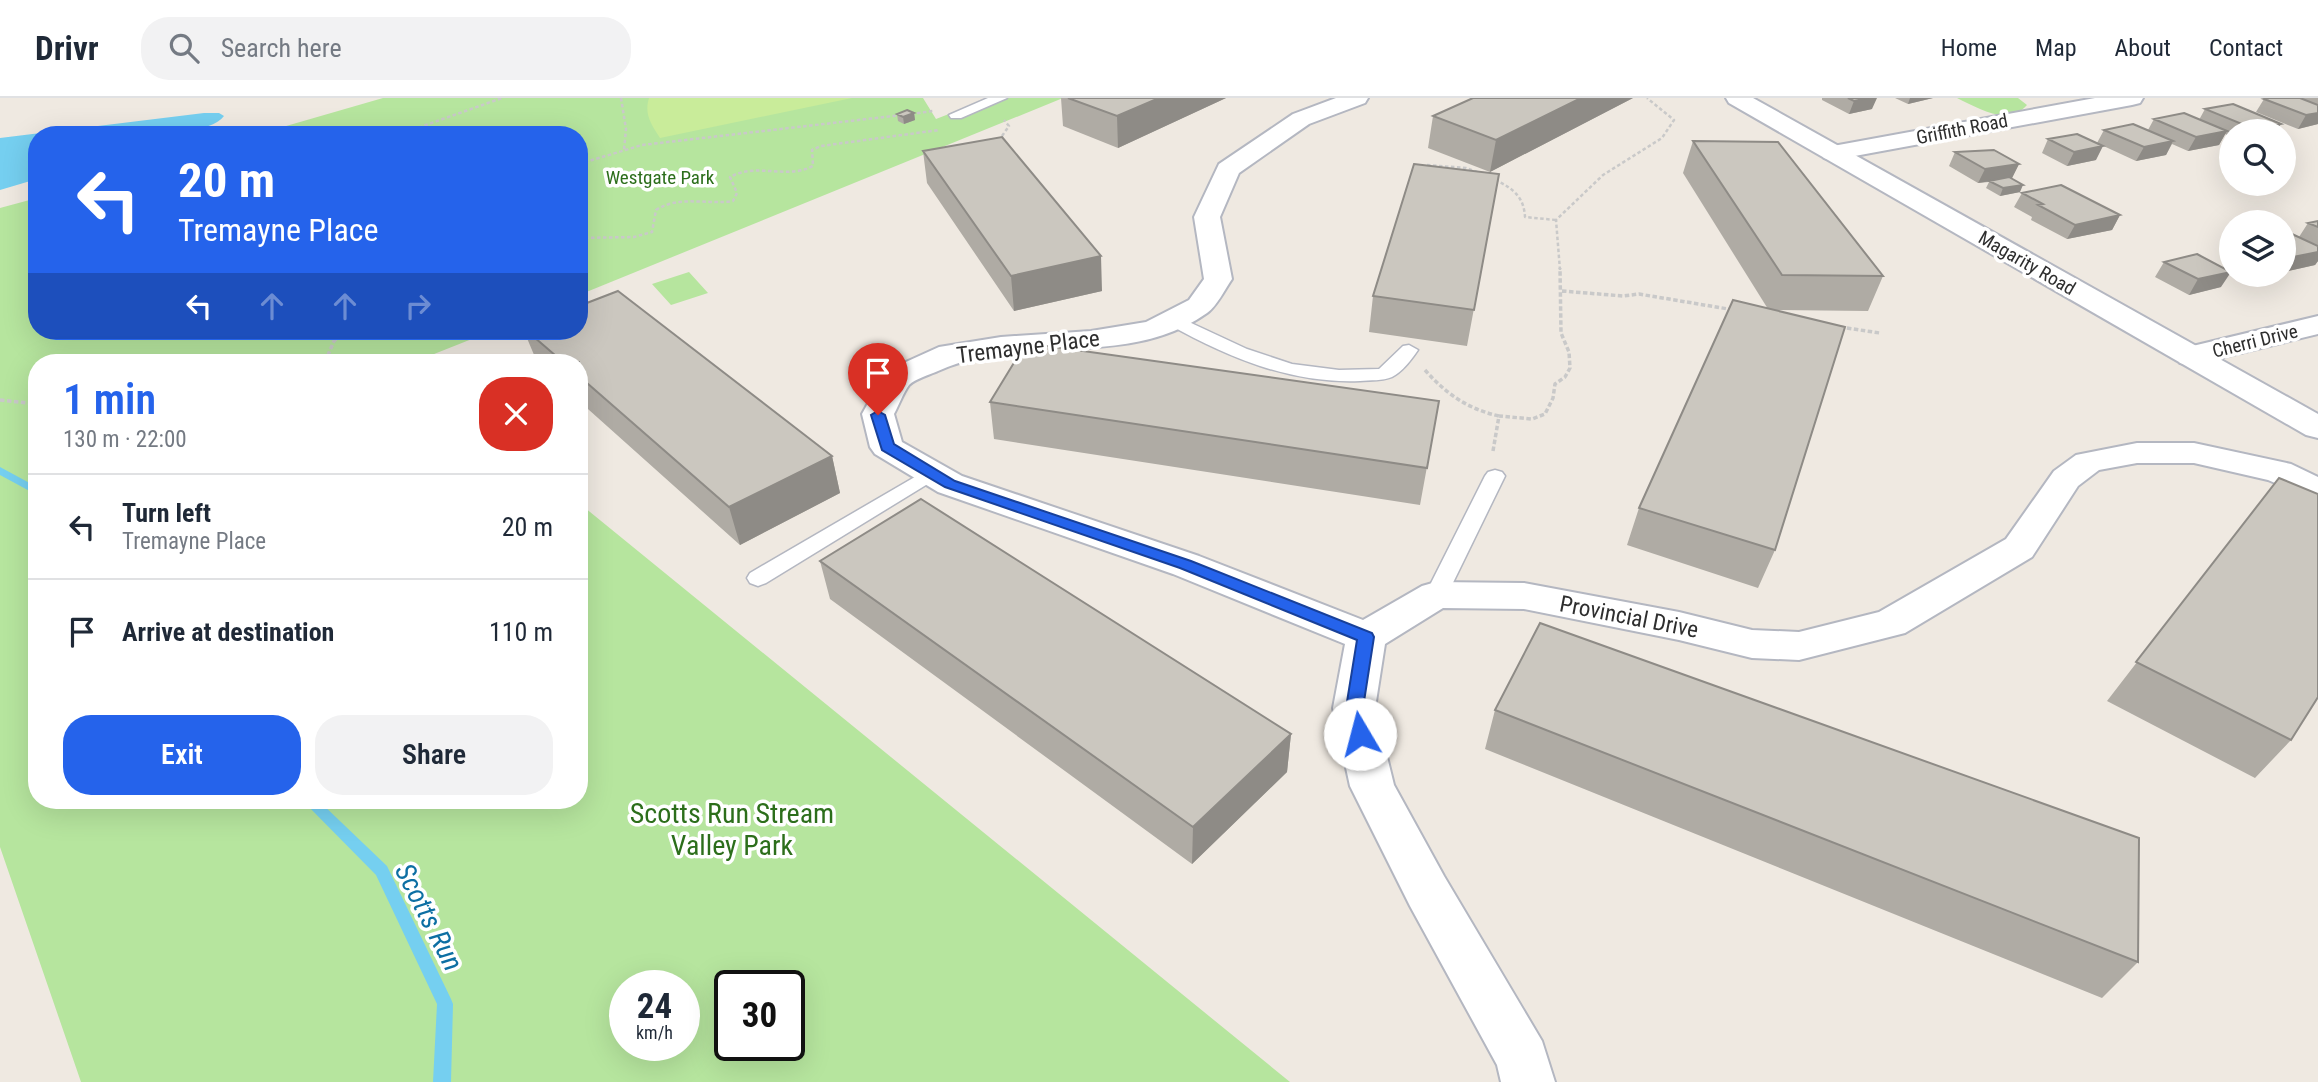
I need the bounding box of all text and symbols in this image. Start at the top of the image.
search box [141,17,631,80]
text: Drivr [35,29,99,68]
icon: search [165,29,203,67]
text: Search here [221,33,342,63]
text: Home [1941,34,1997,62]
text: Map [2035,34,2077,62]
text: About [2115,34,2171,62]
text: Contact [2209,34,2283,62]
street label: Griffith Road [1914,109,2010,149]
map controls [2219,119,2296,287]
button: search [2219,119,2296,196]
text: 20 m [178,152,275,209]
icon: left [63,154,154,245]
park label: Westgate Park [606,166,715,189]
button: layers [2219,210,2296,287]
text: Tremayne Place [178,211,378,249]
street label: Magarity Road [1974,226,2080,300]
icon: left [180,287,218,325]
icon: ahead [253,287,291,325]
icon: ahead [326,287,364,325]
icon: right [399,287,437,325]
street label: Cherri Drive [2210,319,2300,363]
street label: Tremayne Place [955,325,1101,369]
pin [848,343,908,415]
icon: arrive [859,354,897,392]
text: 1 min [63,375,156,424]
button: close [479,377,553,451]
text: 130 m · 22:00 [63,426,187,453]
text: Turn left [122,498,211,528]
icon: left [63,508,101,546]
text: 20 m [502,512,553,542]
text: Tremayne Place [122,528,266,555]
street label: Provincial Drive [1557,590,1701,644]
icon: arrive [63,613,101,651]
text: Arrive at destination [122,617,334,647]
text: 110 m [489,617,553,647]
position arrow [1323,697,1397,771]
button: Exit [63,715,301,795]
button: Share [315,715,553,795]
park label: Scotts Run Stream Valley Park [630,797,834,862]
water label: Scotts Run [388,858,470,976]
speed limit sign: 30 [714,970,805,1061]
text: 24 [637,986,672,1027]
text: km/h [636,1022,673,1043]

